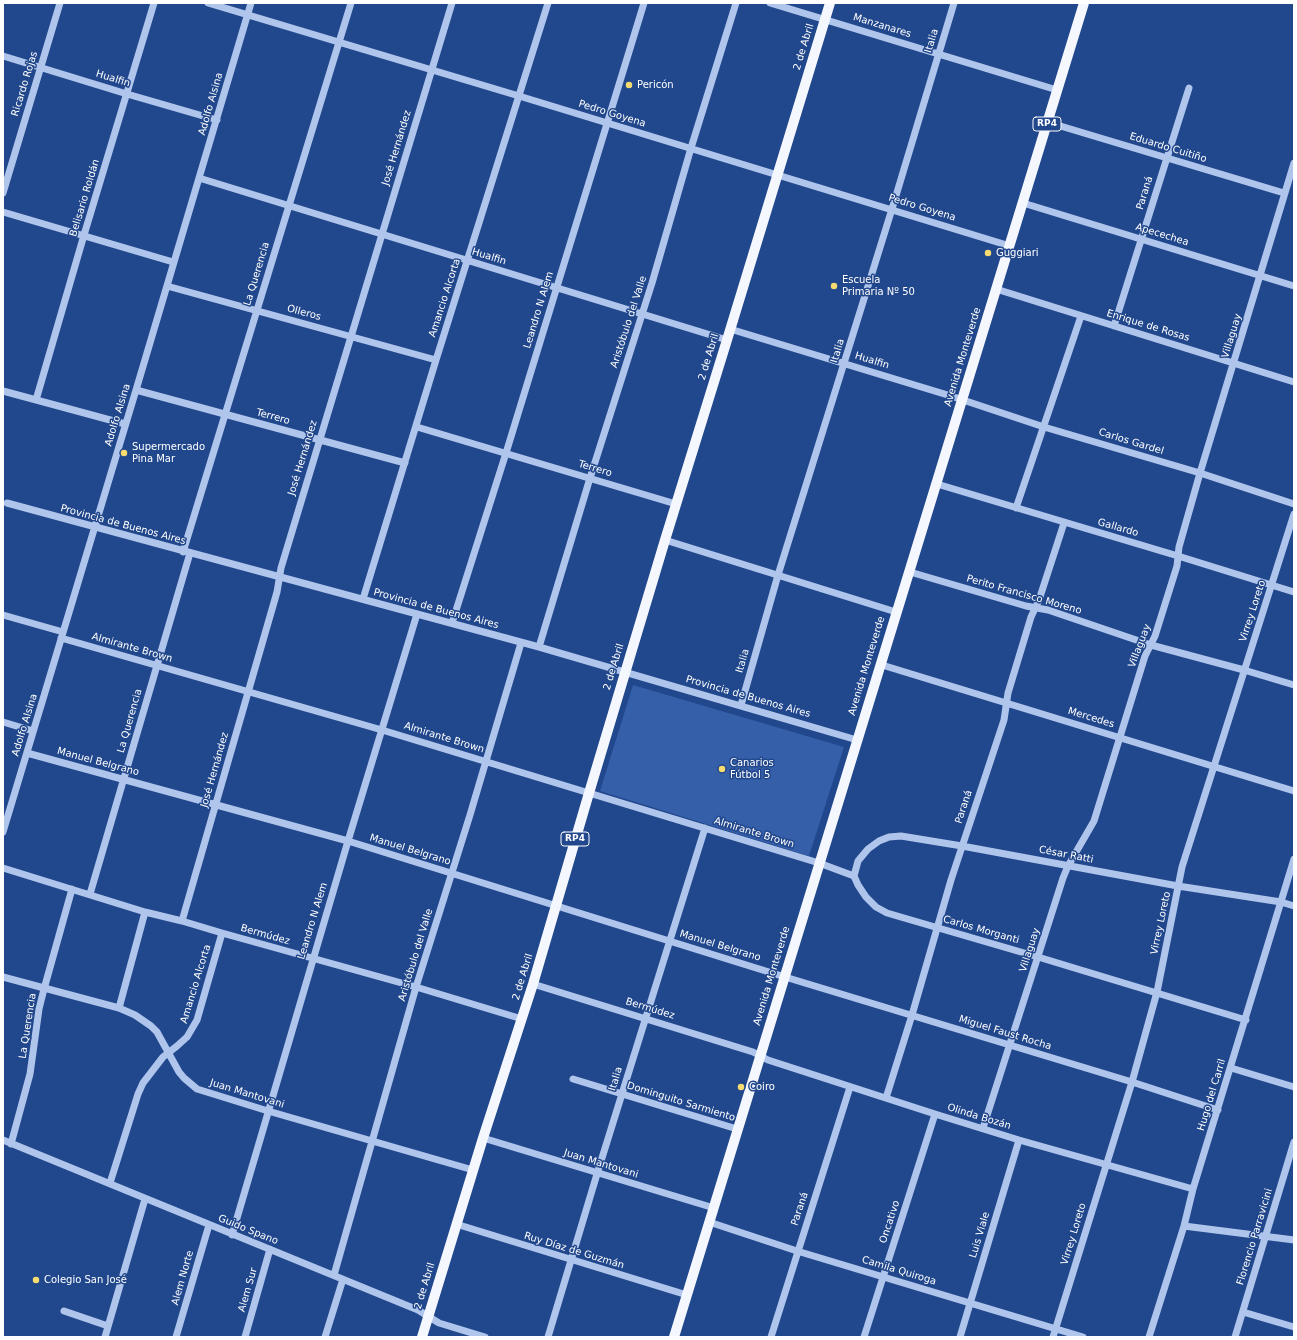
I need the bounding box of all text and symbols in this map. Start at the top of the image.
street label: Manzanares [851,11,913,41]
street label: 2 de Abril [791,22,817,72]
street label: Italia [923,27,941,55]
street label: Ricardo Rojas [9,50,41,118]
street label: Hualfin [94,68,132,90]
street label: Adolfo Alsina [196,71,226,137]
place label: Pericón [637,79,674,91]
marker: Pericón [624,80,634,90]
street label: Pedro Goyena [577,98,647,130]
street label: José Hernández [380,109,414,187]
road number: RP4 [1033,117,1061,131]
street label: Eduardo Cuitiño [1128,131,1208,165]
street label: Belisario Roldán [68,158,102,238]
street label: Paraná [1134,175,1156,211]
street label: Pedro Goyena [887,192,957,224]
street label: Apecechea [1134,221,1190,249]
street label: La Querencia [242,241,272,307]
street label: Hualfin [470,246,508,268]
place label: Guggiari [996,247,1039,259]
marker: Guggiari [983,248,993,258]
street label: Amancio Alcorta [427,257,463,339]
street label: Leandro N Alem [522,270,556,350]
street label: Aristóbulo del Valle [608,274,650,370]
place label: Escuela Primaria Nº 50 [842,274,915,298]
marker: Escuela Primaria Nº 50 [829,281,839,291]
street label: Olleros [286,303,322,323]
street label: Avenida Monteverde [942,306,984,408]
street label: Enrique de Rosas [1105,308,1191,344]
street label: Villaguay [1220,312,1244,360]
street label: 2 de Abril [696,332,722,382]
street label: Italia [829,337,847,365]
street label: Hualfin [853,350,891,372]
street label: Adolfo Alsina [103,382,133,448]
street label: Terrero [255,407,291,427]
street label: José Hernández [286,419,320,497]
street label: Carlos Gardel [1097,426,1165,458]
place label: Supermercado Pina Mar [132,441,205,464]
marker: Supermercado Pina Mar [119,448,129,458]
street label: Terrero [577,458,613,480]
street label: Provincia de Buenos Aires [59,502,187,548]
street label: Gallardo [1096,516,1140,540]
street label: Perito Francisco Moreno [965,573,1083,617]
street label: Virrey Loreto [1237,579,1269,643]
street label: Provincia de Buenos Aires [372,586,500,632]
street label: Avenida Monteverde [846,615,888,717]
street label: Villaguay [1126,622,1154,670]
street label: Almirante Brown [90,631,174,665]
street label: 2 de Abril [601,642,627,692]
street label: Italia [734,647,752,675]
street label: Provincia de Buenos Aires [684,673,812,721]
street label: La Querencia [115,688,145,754]
street label: Adolfo Alsina [10,692,40,758]
street label: Mercedes [1066,705,1116,731]
street label: Almirante Brown [402,720,486,756]
street label: José Hernández [199,731,231,809]
street label: Manuel Belgrano [56,745,140,779]
place label: Canarios Fútbol 5 [730,757,774,780]
marker: Canarios Fútbol 5 [717,764,727,774]
street label: Paraná [953,789,975,825]
street label: Almirante Brown [712,815,796,851]
street label: Manuel Belgrano [368,832,452,868]
road number: RP4 [561,832,589,846]
street label: César Ratti [1038,844,1094,866]
street label: Leandro N Alem [296,881,330,961]
street label: Virrey Loreto [1148,890,1174,956]
street label: Aristóbulo del Valle [396,907,436,1003]
street label: Carlos Morganti [942,913,1020,947]
street label: Bermúdez [239,922,291,948]
street label: Avenida Monteverde [751,925,793,1027]
street label: Villaguay [1017,926,1043,974]
street label: Manuel Belgrano [678,928,762,964]
street label: Amancio Alcorta [178,943,214,1025]
street label: 2 de Abril [510,952,536,1002]
street label: La Querencia [17,992,39,1060]
street label: Bermúdez [624,996,676,1022]
street label: Miguel Faust Rocha [957,1013,1053,1053]
street label: Hugo del Carril [1195,1058,1229,1132]
street label: Italia [607,1065,625,1093]
street label: Juan Mantovani [208,1077,286,1111]
street label: Dominguito Sarmiento [625,1080,737,1124]
place label: Coiro [749,1081,775,1093]
marker: Coiro [736,1082,746,1092]
street label: Olinda Bozán [946,1102,1012,1132]
street label: Juan Mantovani [562,1147,640,1181]
street label: Florencio Parravicini [1235,1187,1275,1287]
street label: Paraná [789,1191,811,1227]
street label: Oncativo [877,1199,903,1245]
street label: Virrey Loreto [1059,1202,1089,1266]
street label: Luis Viale [967,1211,993,1259]
street label: Guido Spano [216,1212,280,1248]
street label: Ruy Díaz de Guzmán [522,1230,626,1272]
street label: Alem Norte [169,1249,197,1307]
street label: Camila Quiroga [860,1254,938,1288]
street label: 2 de Abril [412,1261,438,1311]
street label: Alem Sur [236,1266,260,1314]
place label: Colegio San José [44,1274,127,1286]
marker: Colegio San José [31,1275,41,1285]

